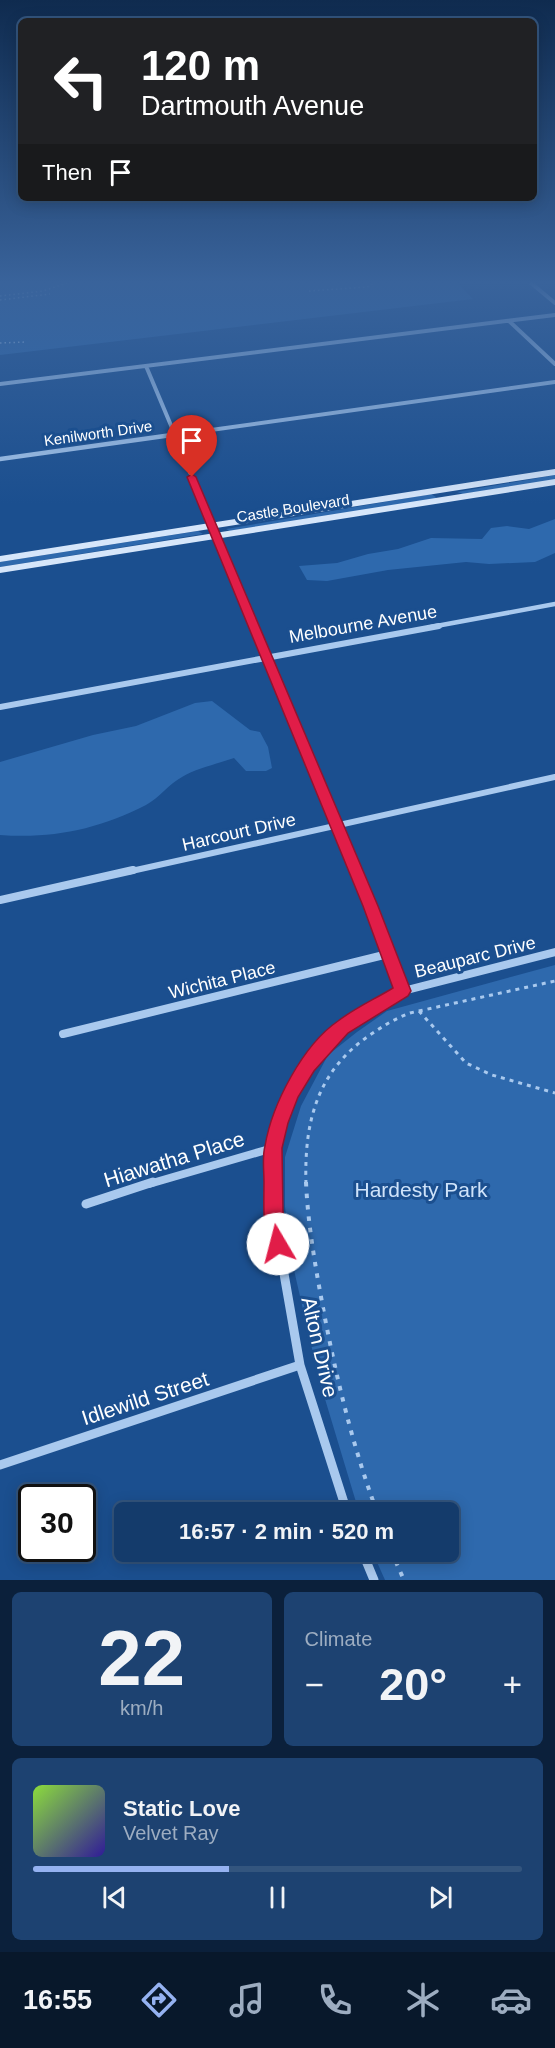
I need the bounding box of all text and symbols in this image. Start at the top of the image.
icon: left [42,42,120,120]
text: 120 m [141,42,260,89]
text: Dartmouth Avenue [141,91,364,121]
icon: arrive [104,156,137,189]
text: Then [42,160,92,185]
pin [166,415,217,477]
street label: Kenilworth Drive [43,417,153,449]
icon: arrive [175,424,208,457]
street label: Castle Boulevard [235,491,351,525]
street label: Melbourne Avenue [288,601,438,647]
street label: Harcourt Drive [180,809,298,855]
street label: Beauparc Drive [412,932,538,982]
street label: Wichita Place [167,957,277,1003]
street label: Hiawatha Place [101,1127,247,1191]
park label: Hardesty Park [354,1178,488,1201]
position arrow [246,1212,310,1276]
street label: Alton Drive [297,1294,343,1400]
street label: Idlewild Street [79,1367,211,1429]
speed limit sign: 30 [18,1484,96,1562]
text: 16:57 · 2 min · 520 m [179,1519,394,1544]
text: 22 [98,1614,185,1702]
text: Climate [305,1628,372,1650]
text: 20° [379,1659,447,1710]
text: − [305,1666,324,1703]
text: + [503,1666,522,1703]
text: km/h [120,1697,163,1719]
text: Static Love [123,1796,240,1821]
text: Velvet Ray [123,1822,219,1844]
icon: previous [98,1881,131,1914]
icon: pause [261,1881,294,1914]
icon: next [424,1881,457,1914]
icon: directions [138,1979,180,2021]
icon: music [226,1979,268,2021]
icon: phone [314,1979,356,2021]
icon: climate [402,1979,444,2021]
icon: car [490,1979,532,2021]
text: 16:55 [23,1985,92,2015]

